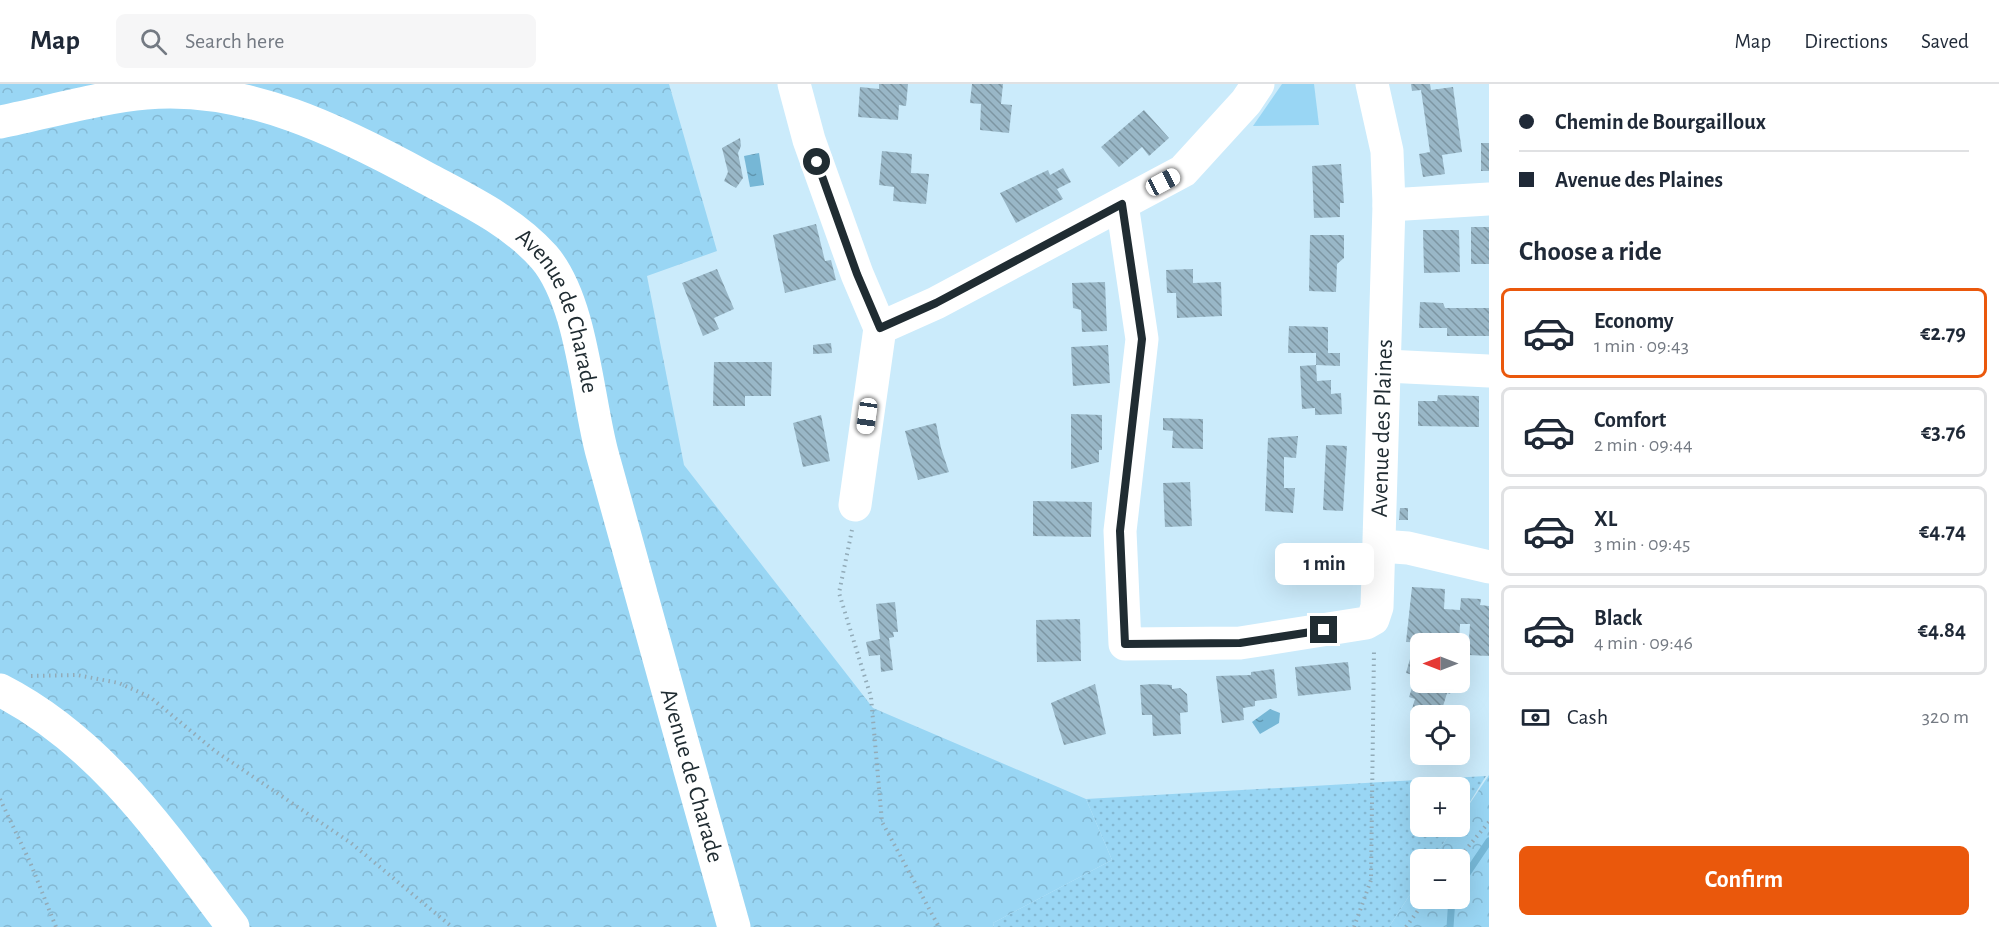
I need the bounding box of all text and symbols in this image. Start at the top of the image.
search box [116,14,536,68]
icon: search [137,25,170,58]
text: Map [30,27,80,55]
text: Search here [185,30,284,52]
text: Map [1735,31,1771,52]
text: Directions [1804,31,1888,52]
text: Saved [1921,31,1969,52]
text: Chemin de Bourgailloux [1555,111,1766,133]
route start [803,148,830,175]
car [1143,166,1183,198]
text: Avenue des Plaines [1555,169,1723,191]
street label: Avenue de Charade [511,224,602,395]
text: Choose a ride [1519,238,1662,265]
icon: car [1522,306,1576,360]
text: Economy [1594,310,1674,332]
text: €2.79 [1920,322,1966,344]
text: 1 min · 09:43 [1594,336,1689,356]
street label: Avenue des Plaines [1368,339,1397,518]
car [856,397,878,435]
icon: car [1522,405,1576,459]
text: Comfort [1594,409,1666,431]
text: €3.76 [1921,421,1966,443]
text: 2 min · 09:44 [1594,435,1693,455]
icon: car [1522,504,1576,558]
text: XL [1594,508,1617,530]
text: €4.74 [1919,520,1966,542]
text: 3 min · 09:45 [1594,534,1690,554]
callout: 1 min [1274,543,1374,585]
text: 1 min [1303,554,1346,574]
icon: car [1522,603,1576,657]
text: Black [1594,607,1642,629]
route end [1310,616,1337,643]
text: €4.84 [1918,619,1966,641]
north arrow [1410,633,1470,693]
map controls [1410,633,1470,909]
text: 4 min · 09:46 [1594,633,1693,653]
street label: Avenue de Charade [656,686,727,865]
icon: cash [1519,701,1552,734]
button: locate [1410,705,1470,765]
text: Cash [1567,706,1608,728]
text: 320 m [1922,707,1969,727]
button: + [1410,777,1470,837]
button: Confirm [1519,846,1969,915]
button: − [1410,849,1470,909]

